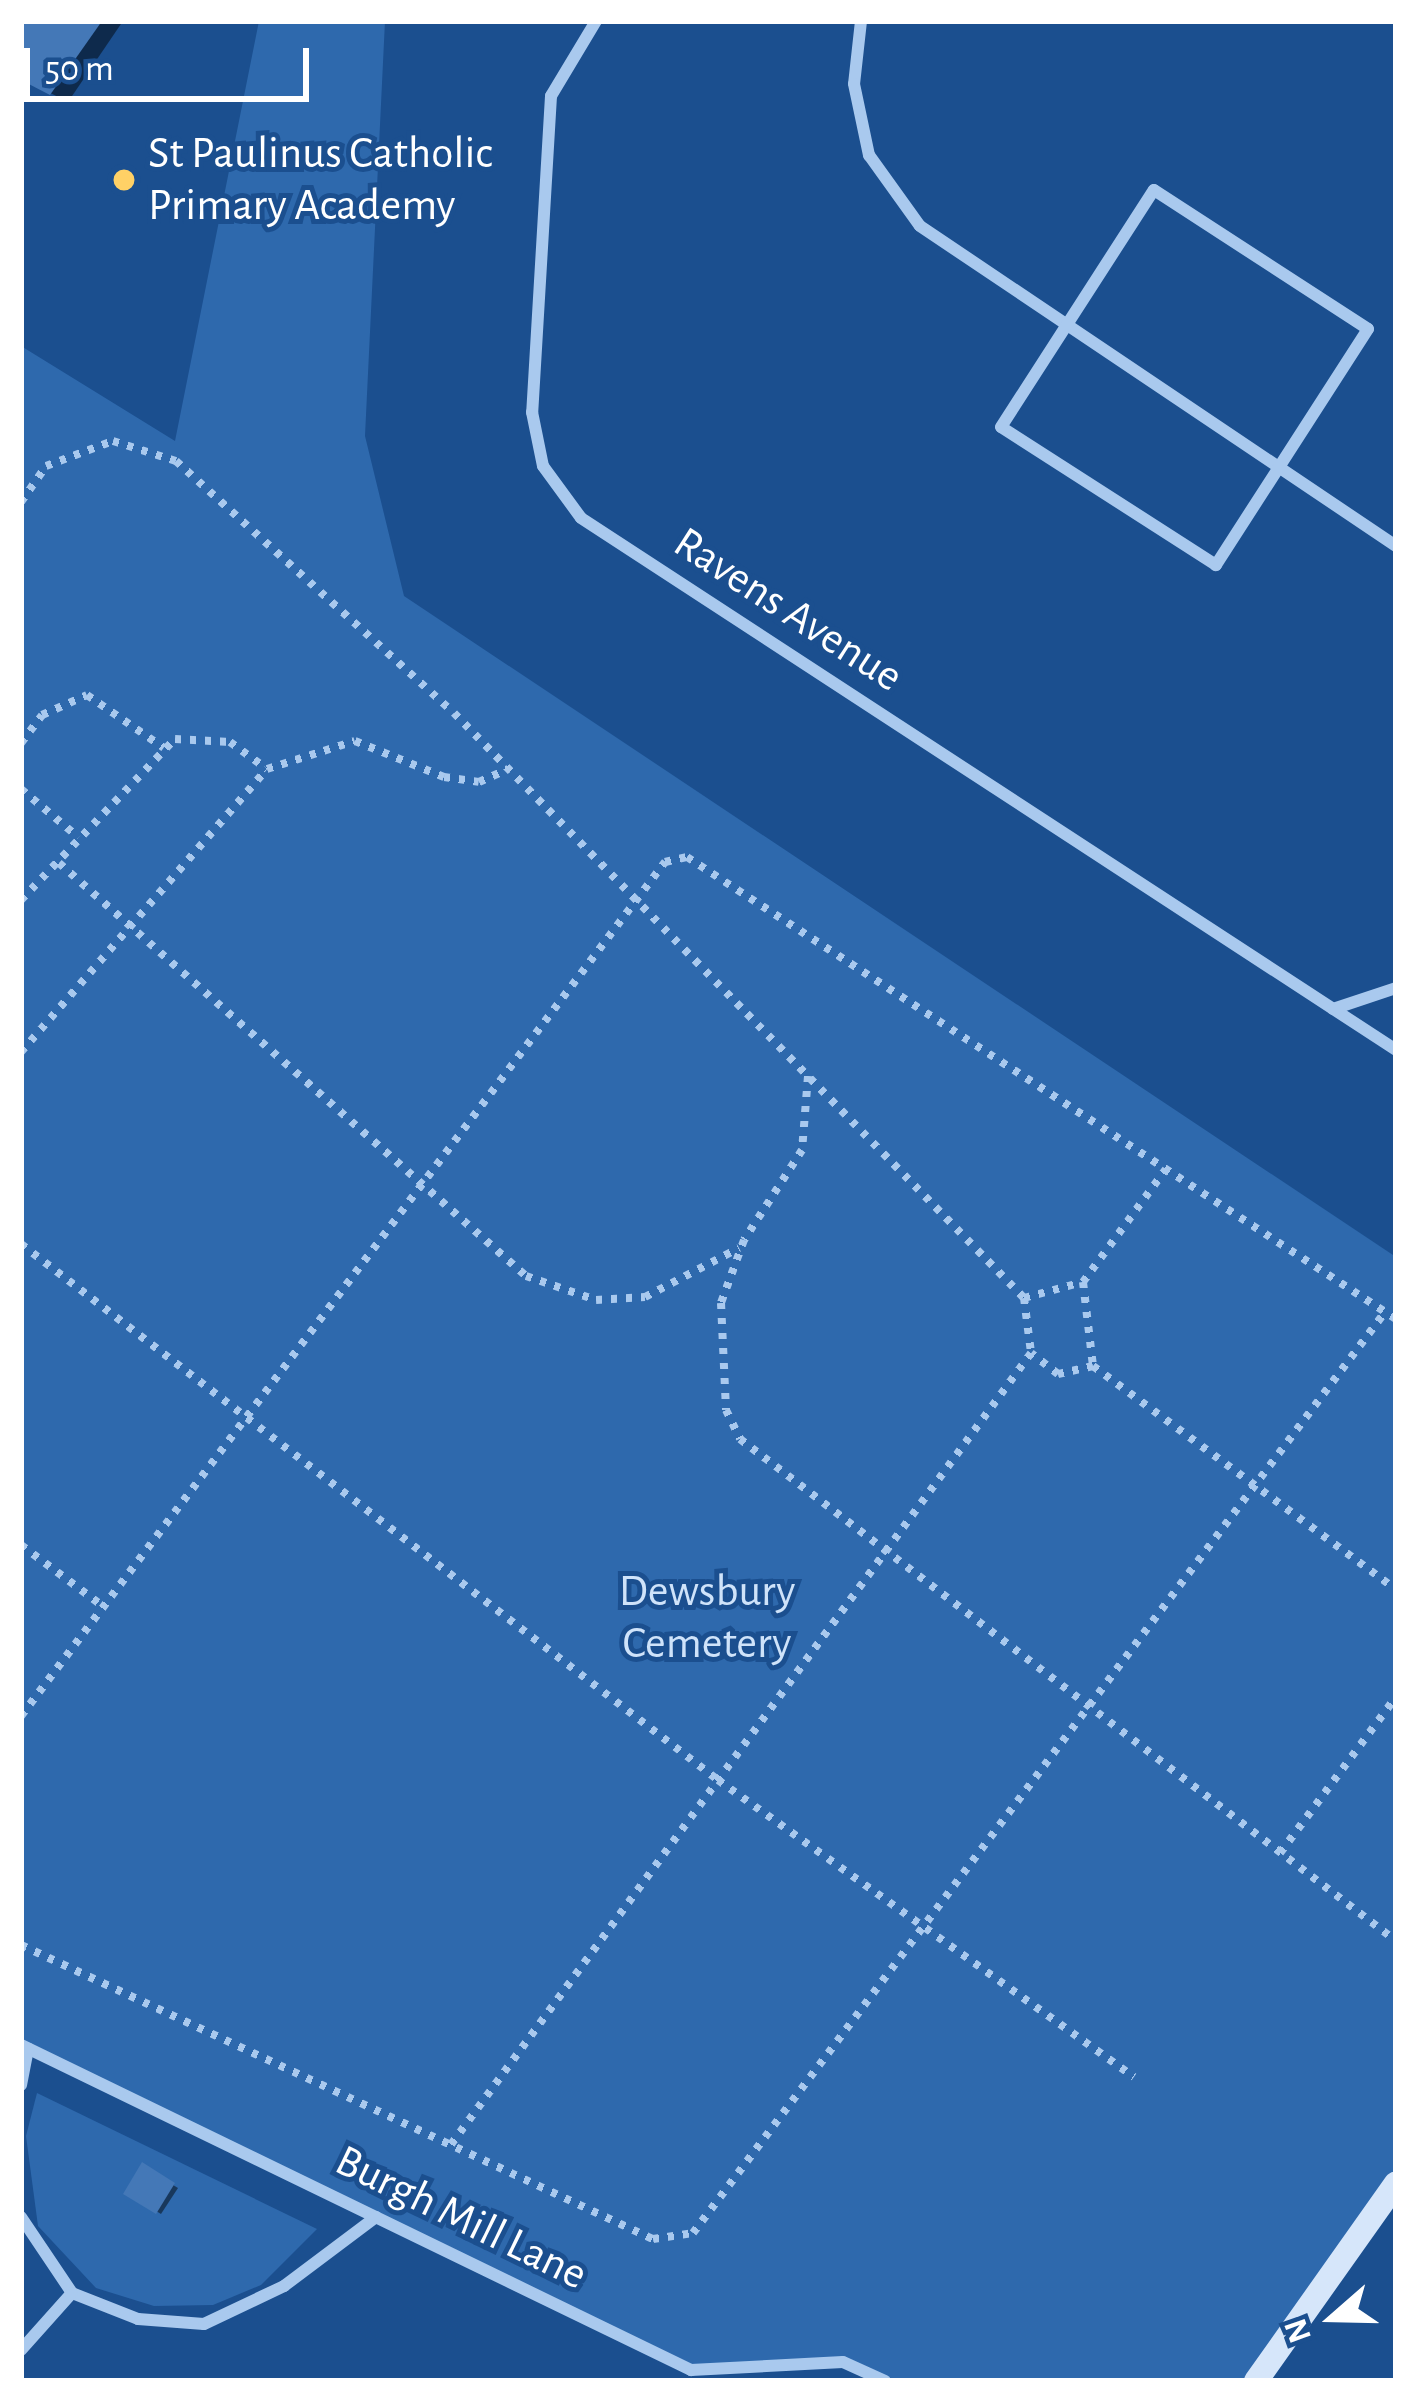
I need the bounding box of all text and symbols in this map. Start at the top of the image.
scale bar [30,24,315,98]
text: 50 m [45,51,114,87]
place label: St Paulinus Catholic Primary Academy [148,127,493,233]
marker: St Paulinus Catholic Primary Academy [111,167,137,193]
street label: Ravens Avenue [663,516,913,704]
park label: Dewsbury Cemetery [619,1565,795,1671]
street label: Burgh Mill Lane [326,2134,596,2302]
north arrow [1273,2258,1393,2378]
text: N [1279,2314,1318,2347]

